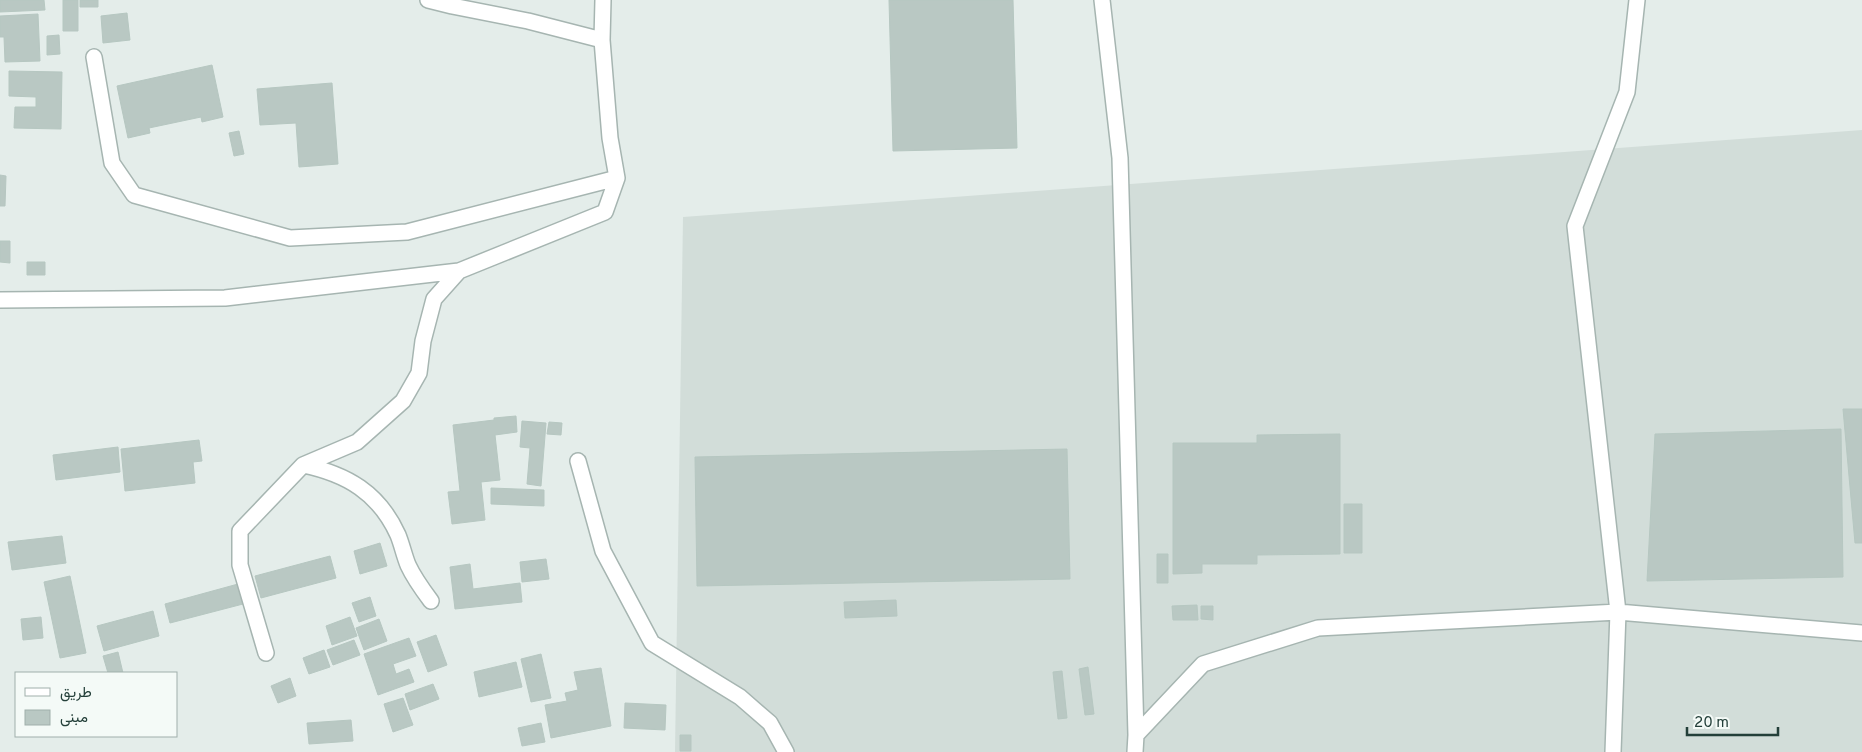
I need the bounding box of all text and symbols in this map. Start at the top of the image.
legend [15,672,178,737]
text: طريق [60,684,92,703]
scale bar [1687,704,1778,736]
text: مبنى [60,709,88,728]
text: 20 m [1694,714,1729,733]

